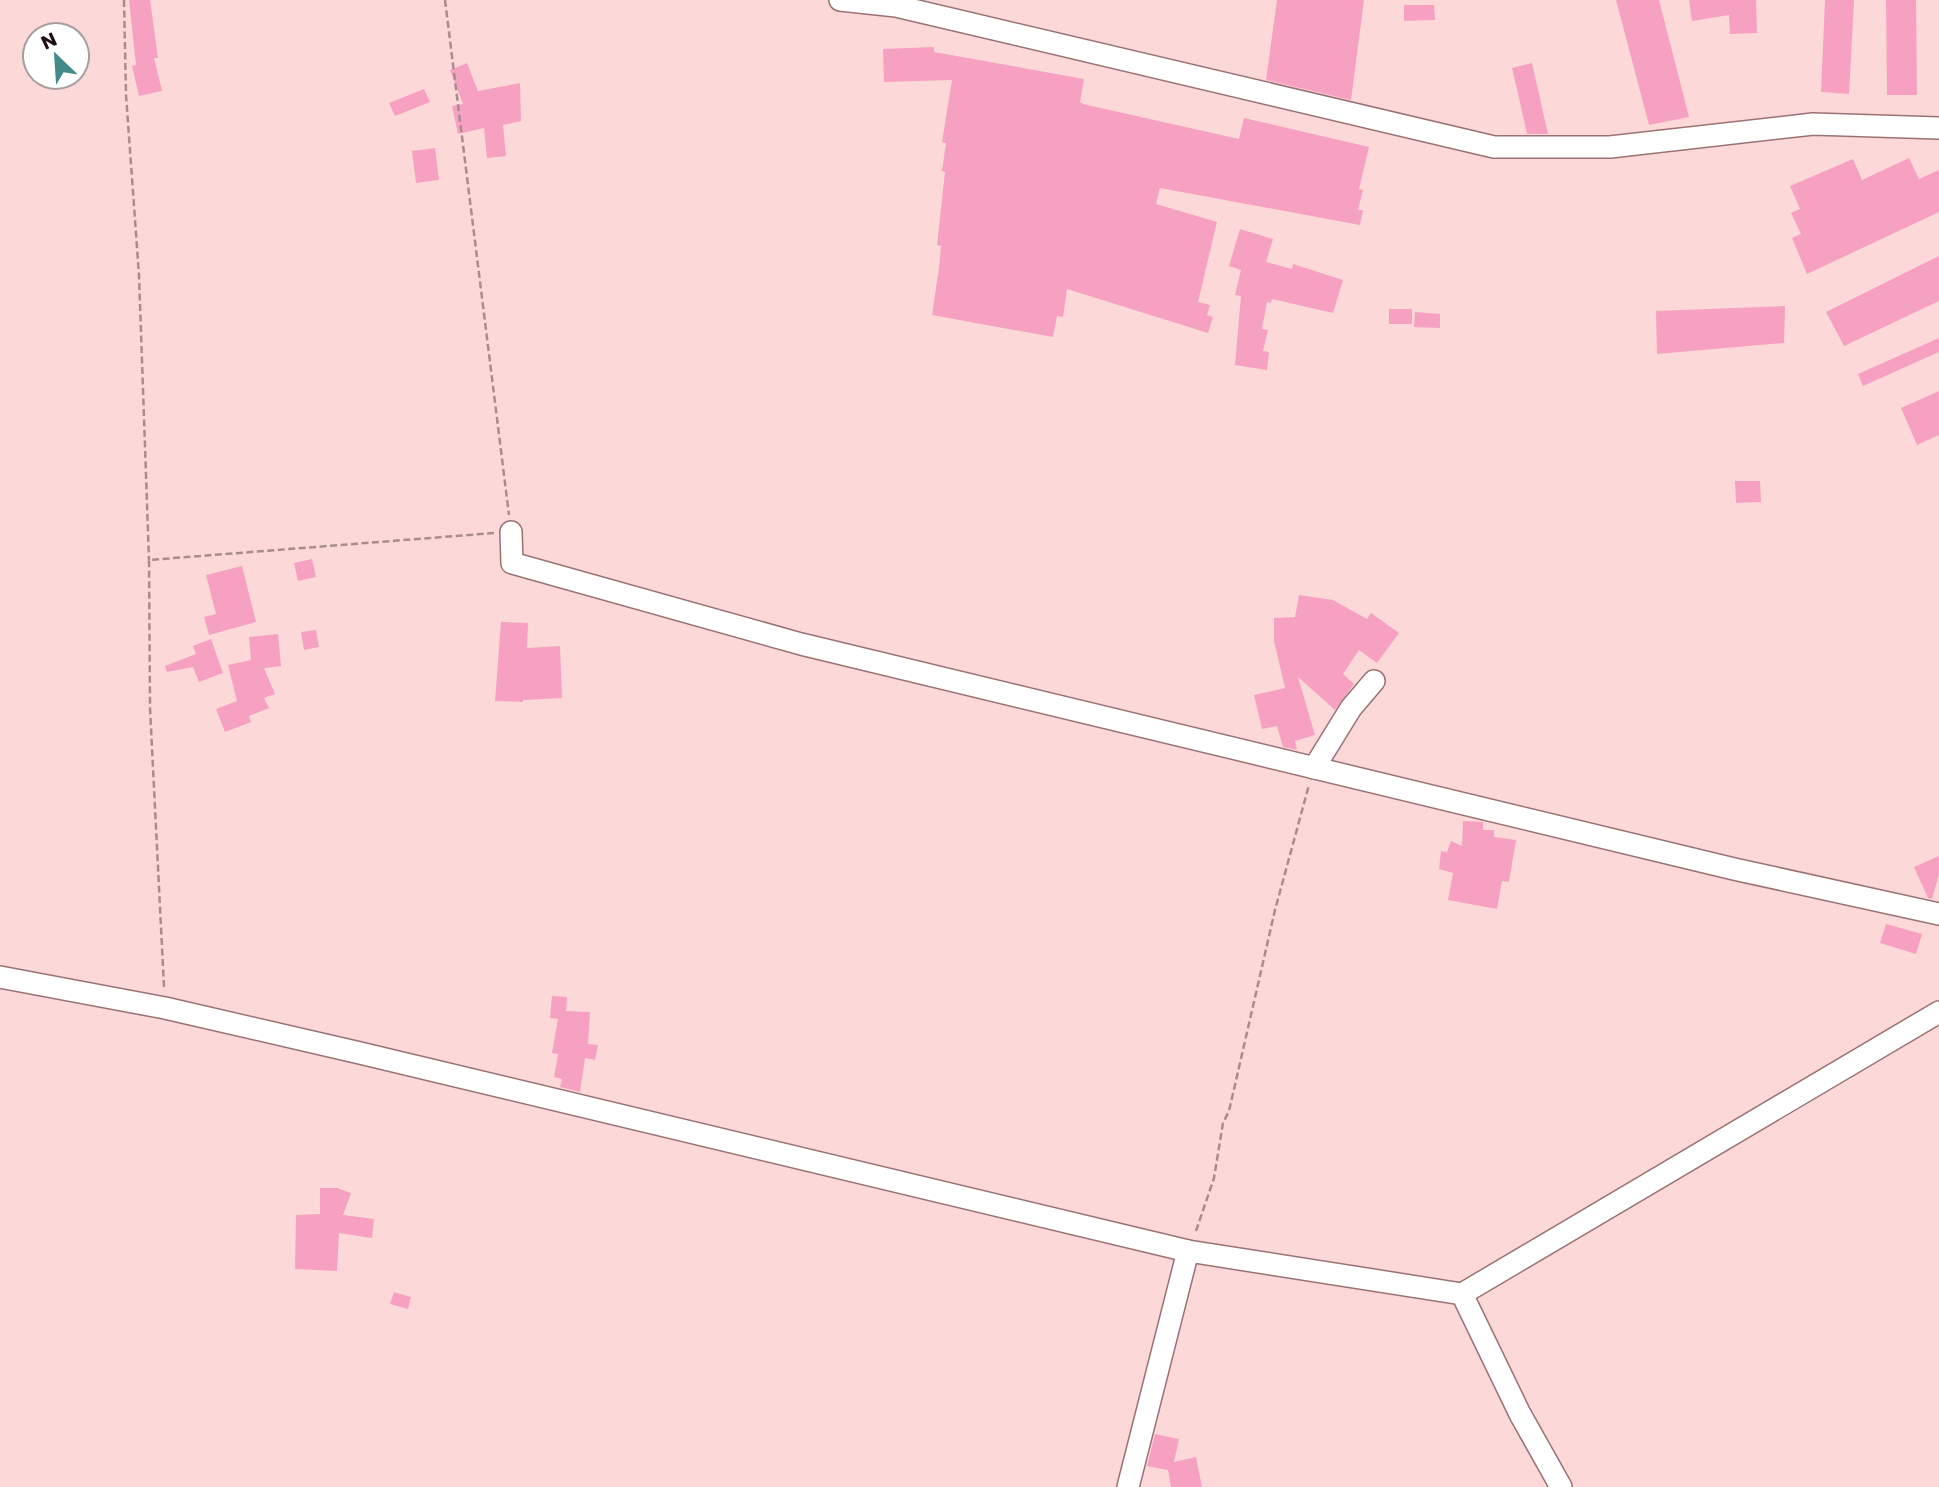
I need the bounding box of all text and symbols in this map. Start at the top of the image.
north arrow [21,21,91,91]
text: N [37,26,61,56]

